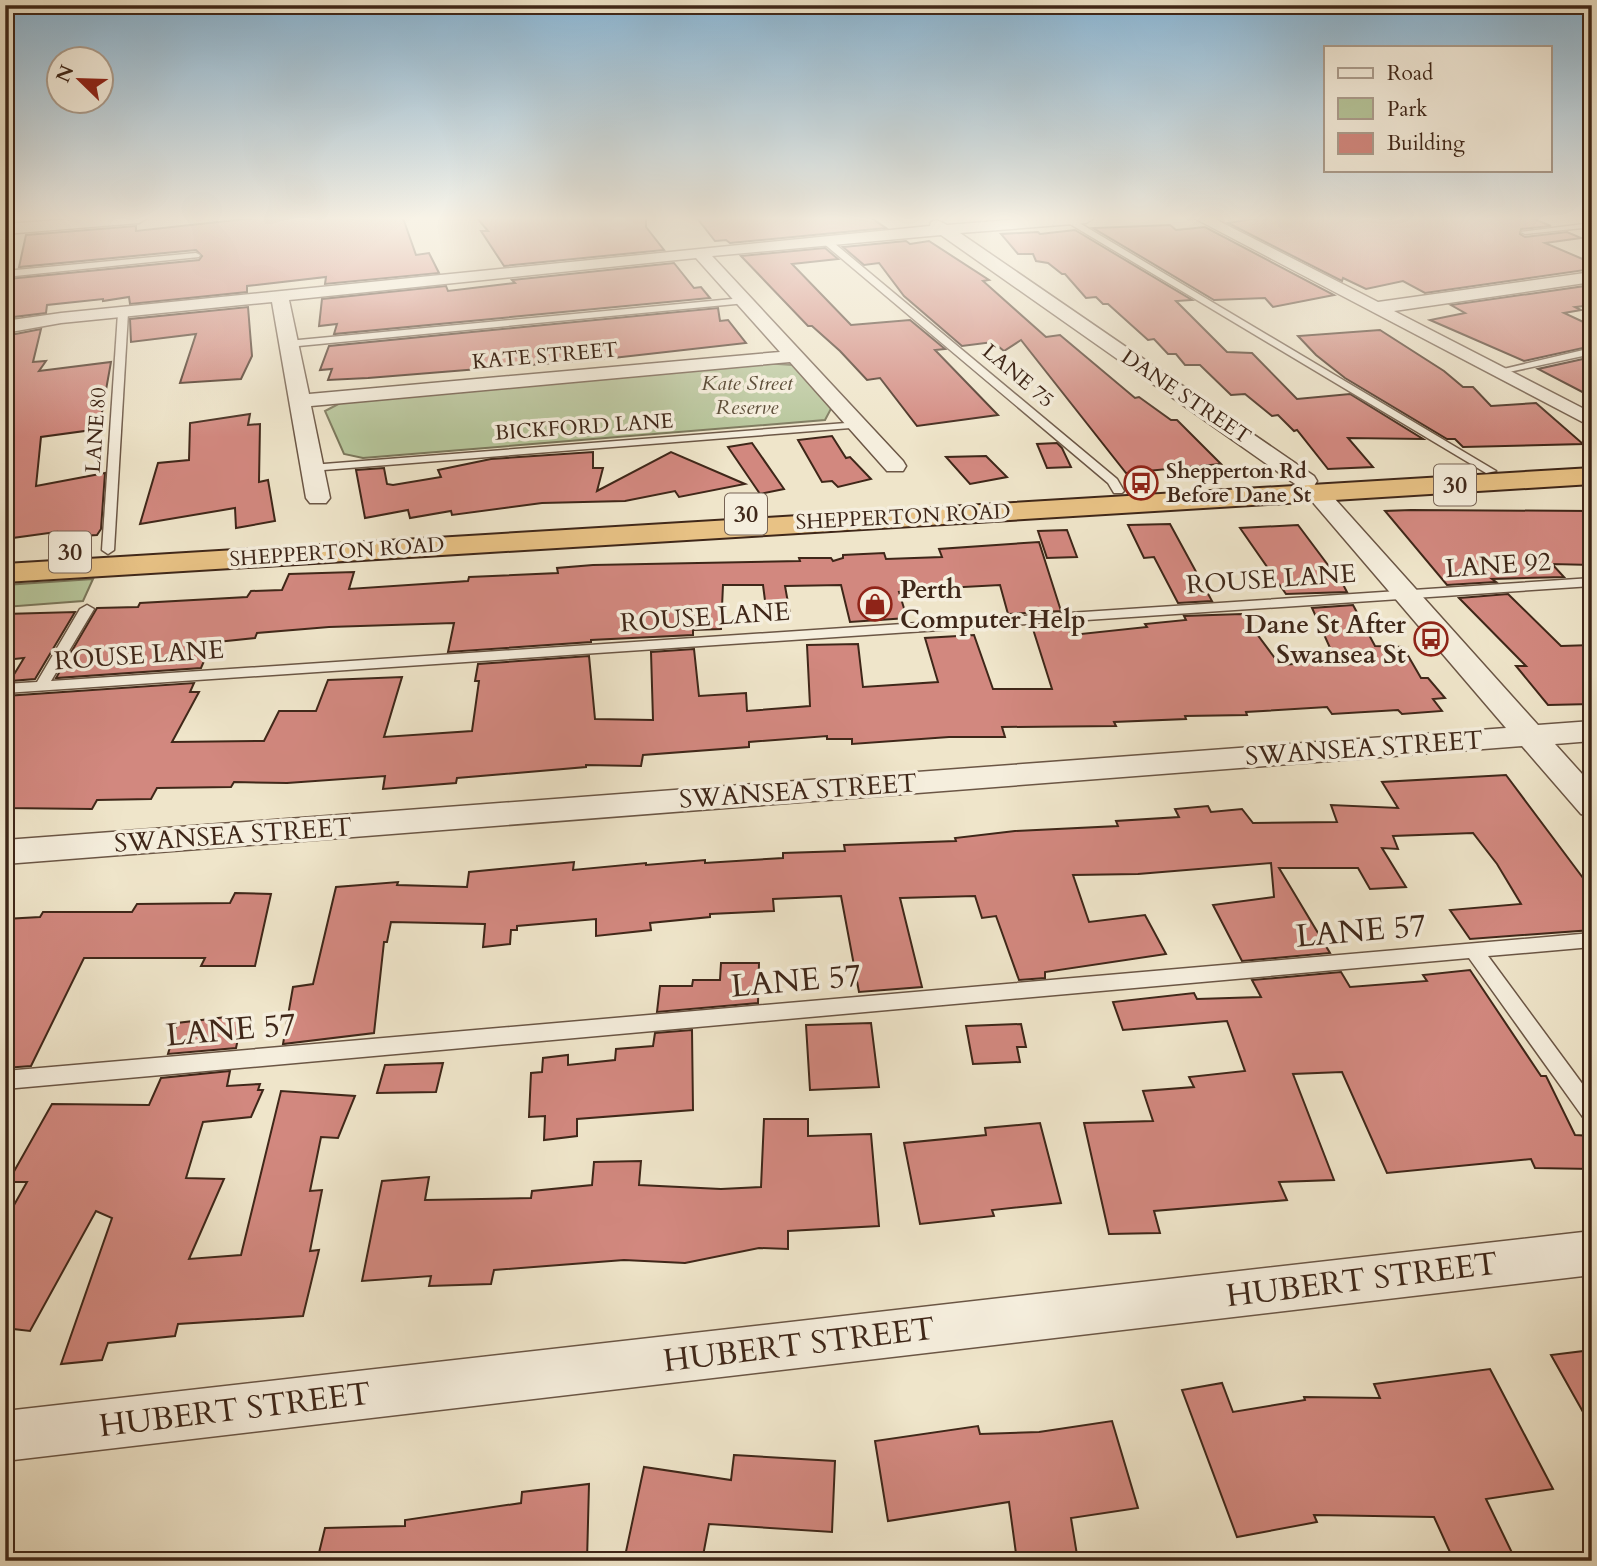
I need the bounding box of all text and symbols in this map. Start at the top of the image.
north arrow [46,46,116,116]
legend [1324,46,1552,172]
text: Road [1387,59,1433,88]
text: N [50,61,81,86]
text: Park [1387,95,1428,124]
text: Building [1387,129,1465,158]
street label: KATE STREET [471,335,619,377]
street label: LANE 75 [976,337,1060,415]
street label: DANE STREET [1116,343,1256,451]
park label: Kate Street Reserve [701,369,794,422]
street label: LANE 80 [79,386,113,474]
street label: BICKFORD LANE [494,406,674,448]
place label: Shepperton Rd Before Dane St [1166,457,1312,510]
bus stop icon: Shepperton Rd Before Dane St [1122,464,1160,502]
road number: 30 [1434,464,1476,506]
road number: 30 [725,494,767,534]
street label: SHEPPERTON ROAD [795,497,1011,537]
street label: SHEPPERTON ROAD [229,530,445,574]
road number: 30 [49,532,91,572]
street label: LANE 92 [1444,544,1552,586]
street label: ROUSE LANE [1185,556,1357,602]
place label: Perth Computer Help [900,572,1086,637]
shop icon: Perth Computer Help [856,585,894,623]
street label: ROUSE LANE [619,594,791,640]
place label: Dane St After Swansea St [1244,607,1407,672]
bus stop icon: Dane St After Swansea St [1412,620,1450,658]
street label: ROUSE LANE [53,632,225,678]
street label: SWANSEA STREET [1244,722,1484,774]
street label: SWANSEA STREET [678,765,918,817]
street label: SWANSEA STREET [113,809,353,861]
street label: LANE 57 [1294,903,1428,959]
street label: LANE 57 [729,953,863,1009]
street label: LANE 57 [164,1002,298,1058]
street label: HUBERT STREET [1224,1242,1500,1318]
street label: HUBERT STREET [661,1307,937,1383]
street label: HUBERT STREET [97,1372,373,1448]

